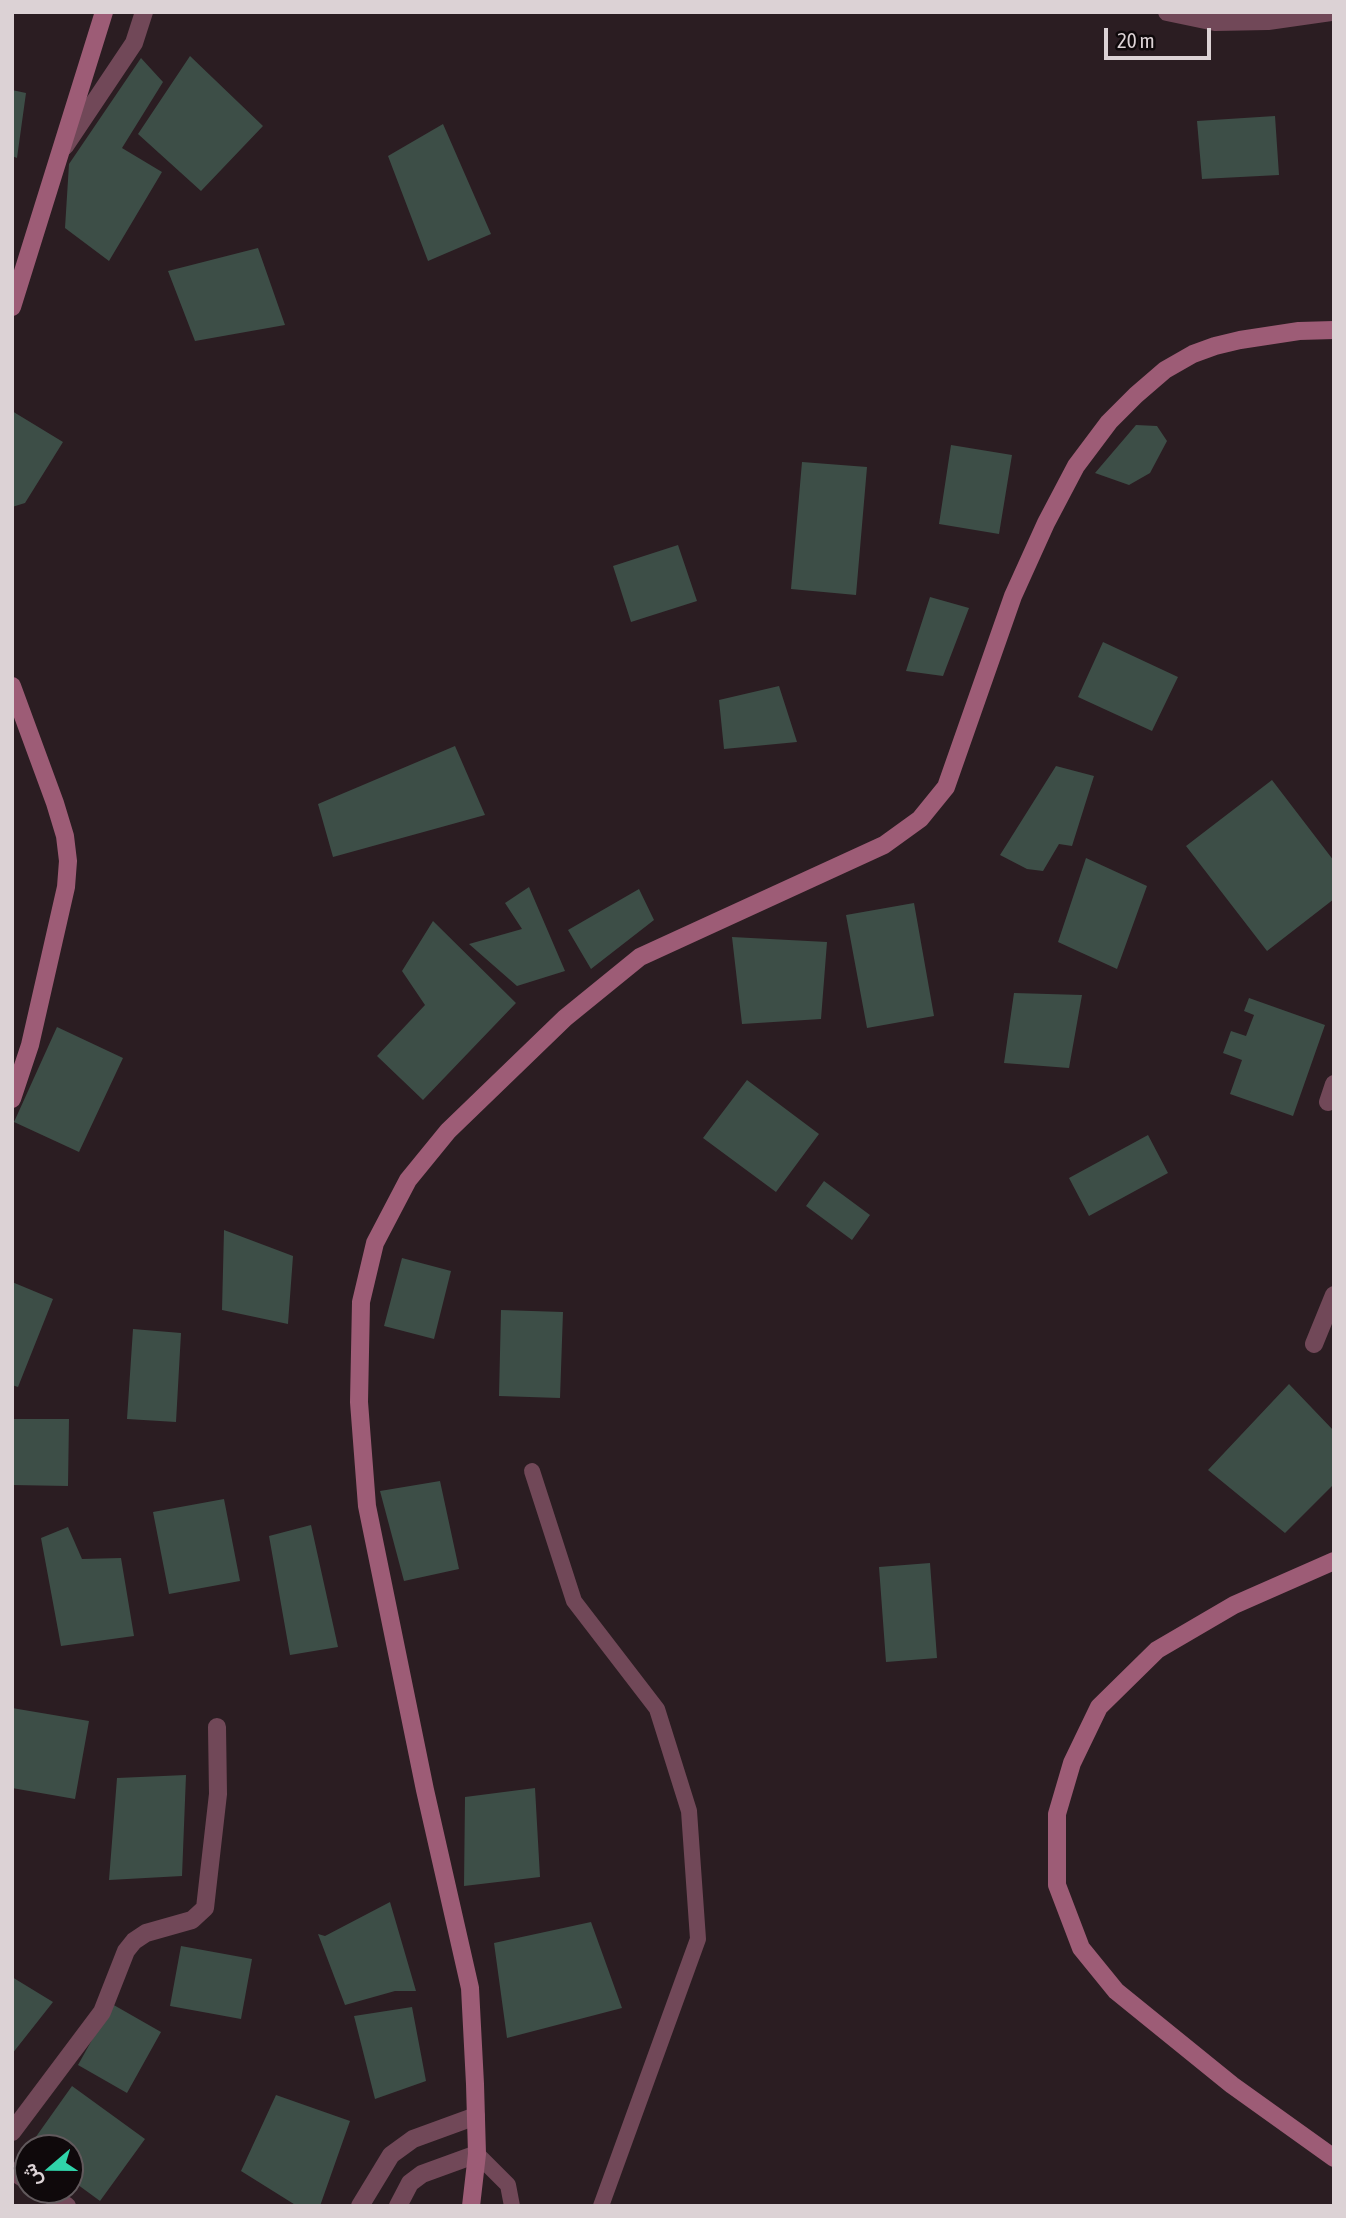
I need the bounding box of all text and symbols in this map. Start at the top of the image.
scale bar [1108,14,1215,58]
text: 20 m [1117,28,1155,52]
north arrow [14,2134,84,2204]
text: ش [17,2161,45,2190]

